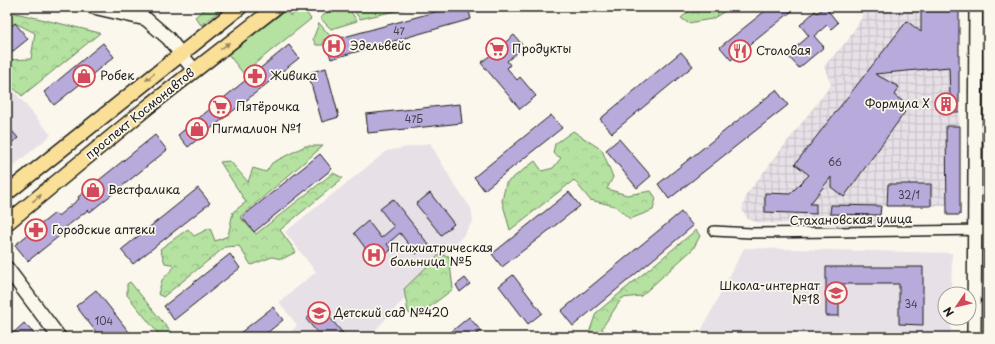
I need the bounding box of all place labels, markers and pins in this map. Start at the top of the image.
hospital icon: Эдельвейс [321,33,347,59]
place label: Эдельвейс [350,36,411,54]
supermarket icon: Продукты [484,36,510,62]
restaurant icon: Столовая [727,38,753,64]
place label: Продукты [512,39,571,57]
place label: Столовая [756,41,811,59]
shop icon: Робек [71,63,97,89]
pharmacy icon: Живика [242,63,268,89]
place label: Робек [100,66,135,84]
place label: Живика [270,66,318,84]
building icon: Формула X [933,91,959,117]
supermarket icon: Пятёрочка [207,94,233,120]
place label: Формула X [865,94,930,112]
place label: Пятёрочка [236,97,300,115]
shop icon: Пигмалион №1 [184,116,210,142]
place label: Пигмалион №1 [212,119,301,137]
shop icon: Вестфалика [80,177,106,203]
place label: Вестфалика [108,180,180,198]
pharmacy icon: Городские аптеки [23,217,49,243]
place label: Городские аптеки [52,220,155,238]
place label: Психиатрическая больница №5 [390,238,493,270]
hospital icon: Психиатрическая больница №5 [361,242,387,268]
place label: Школа-интернат №18 [720,276,821,308]
school or university icon: Школа-интернат №18 [823,280,849,306]
school or university icon: Детский сад №420 [306,300,332,326]
place label: Детский сад №420 [333,303,449,321]

